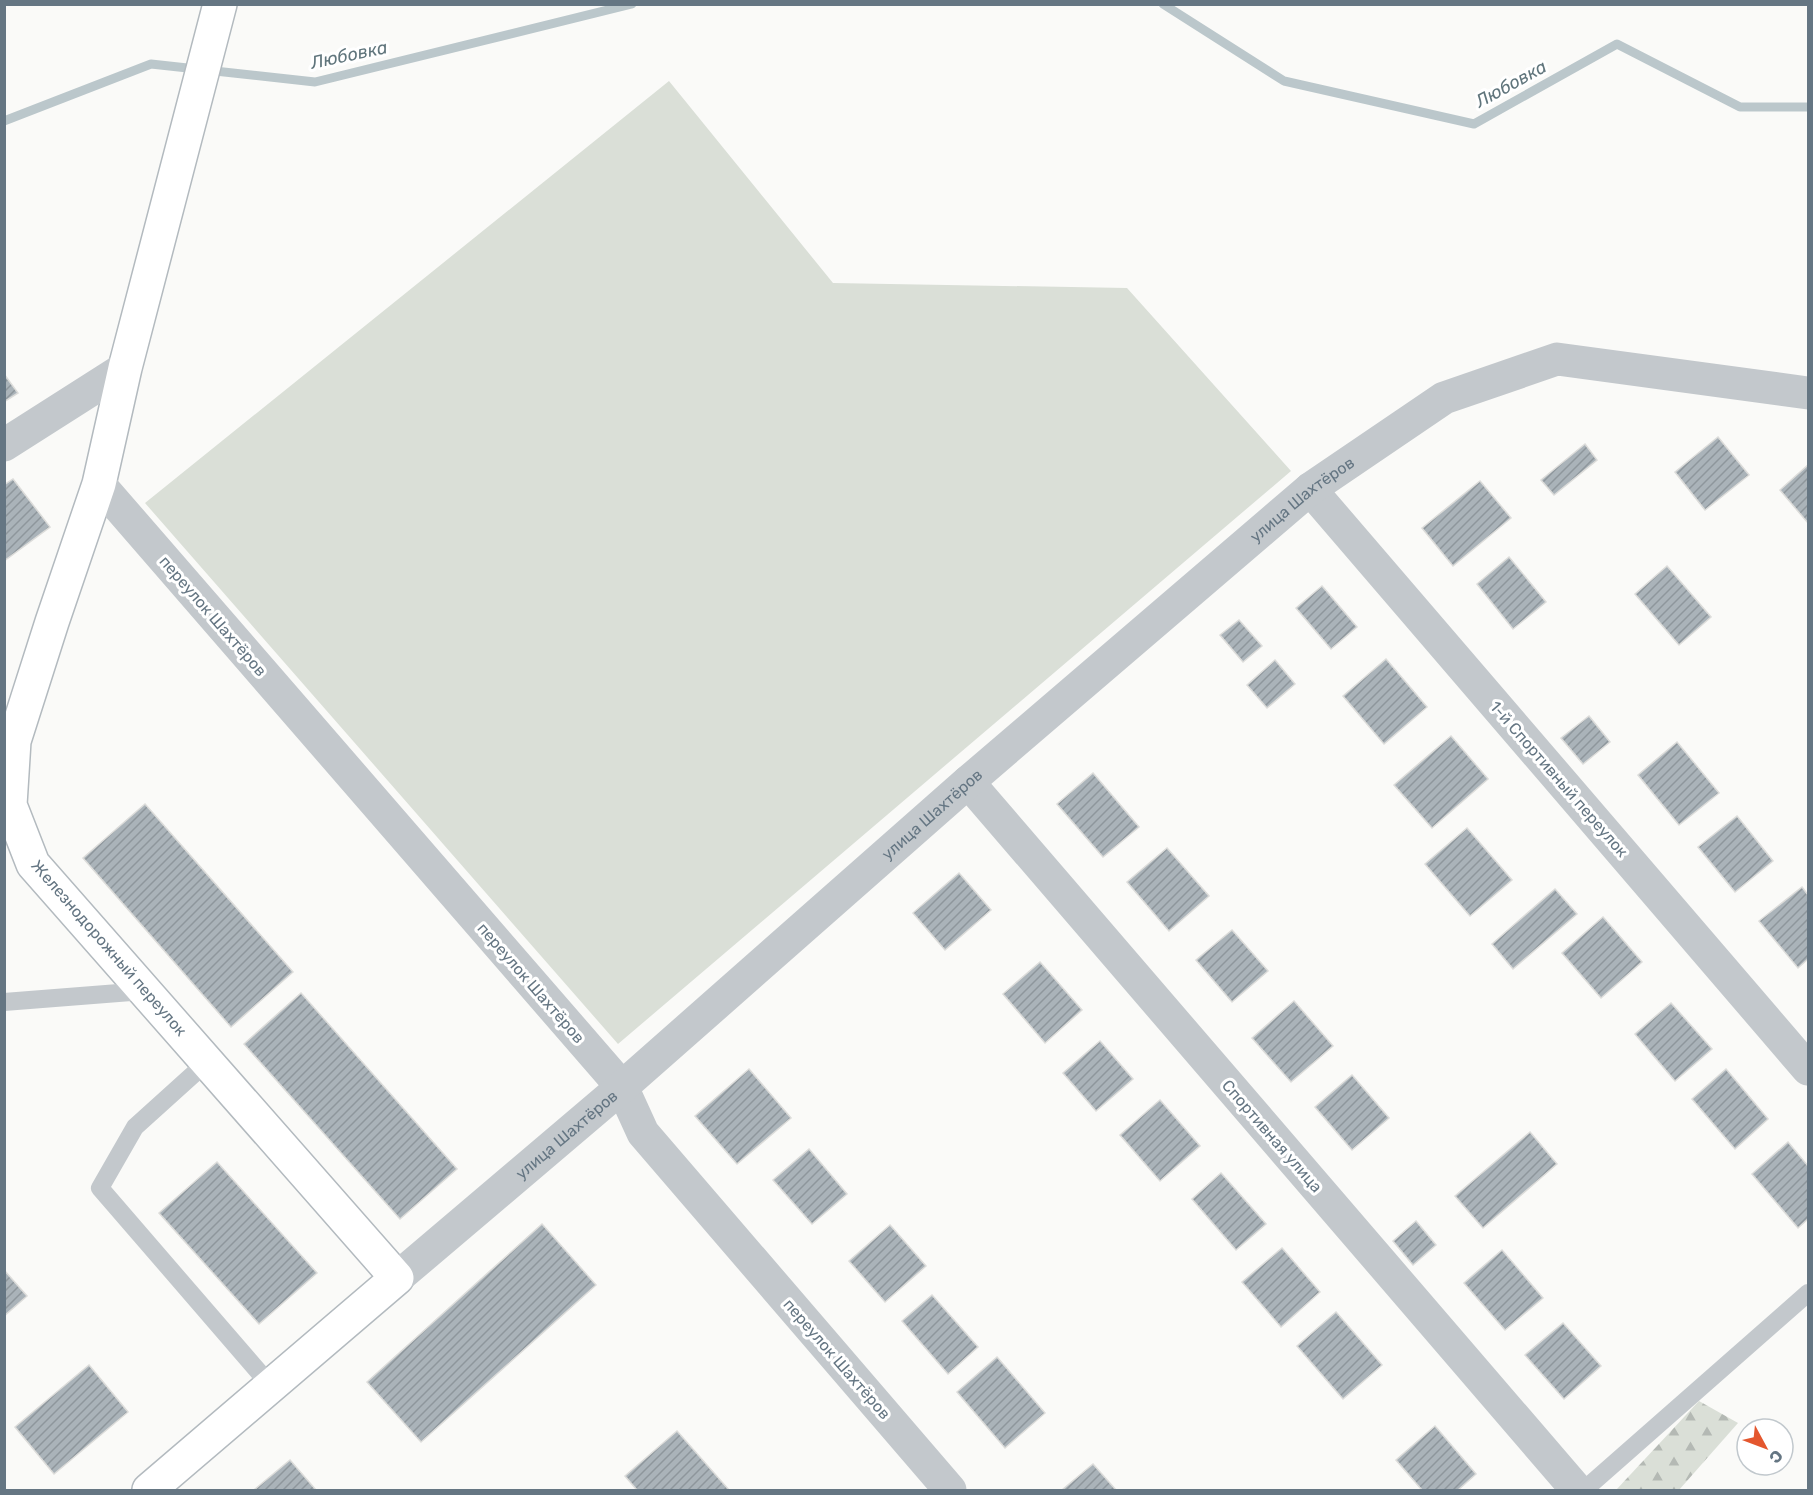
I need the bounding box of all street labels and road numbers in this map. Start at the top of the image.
street label: улица Шахтёров [1246,452,1358,546]
street label: переулок Шахтёров [155,552,271,680]
street label: 1-й Спортивный переулок [1486,697,1632,861]
street label: улица Шахтёров [878,765,986,863]
street label: Железнодорожный переулок [27,856,191,1040]
street label: переулок Шахтёров [473,919,589,1047]
street label: Спортивная улица [1218,1076,1326,1196]
street label: улица Шахтёров [511,1086,621,1183]
street label: переулок Шахтёров [779,1295,895,1423]

